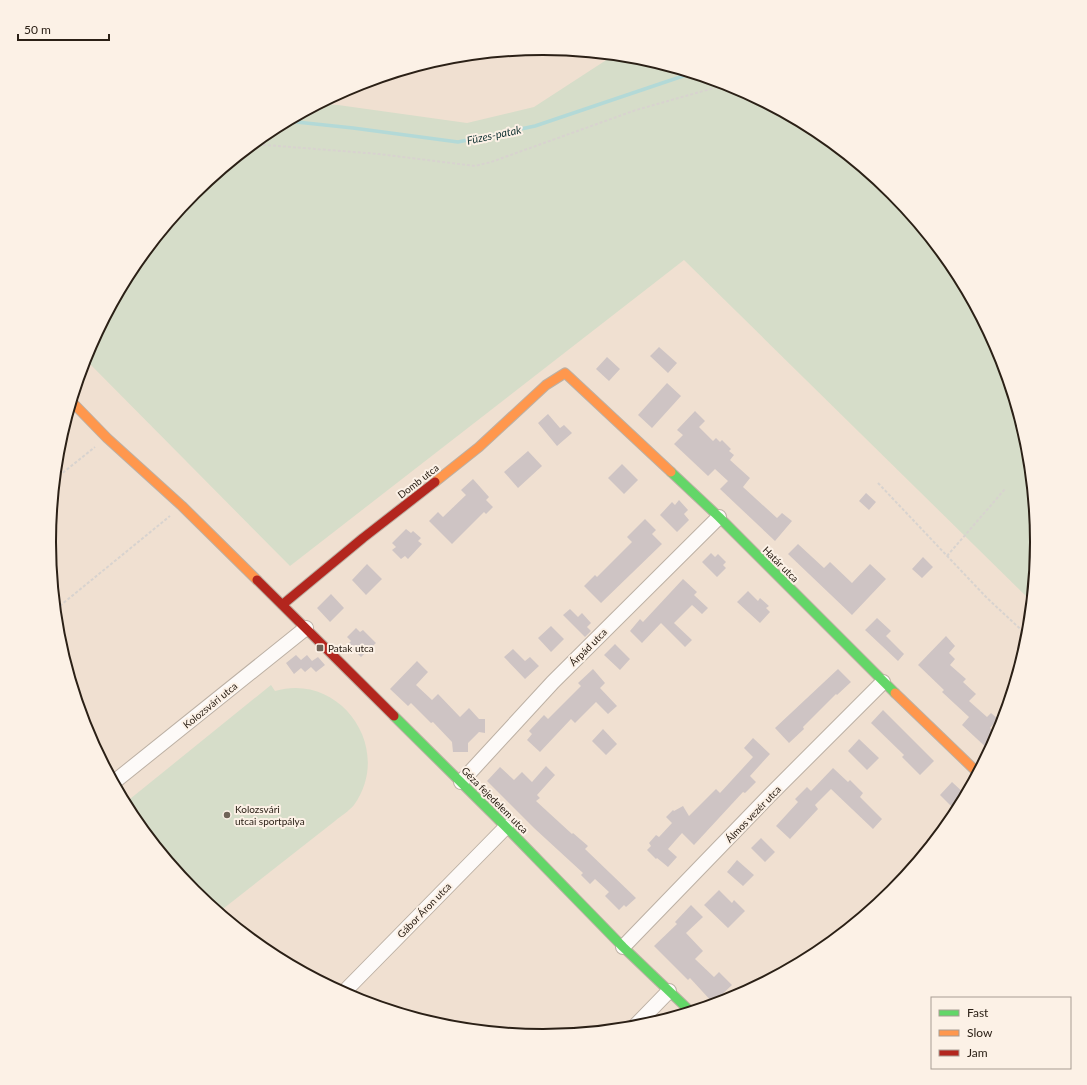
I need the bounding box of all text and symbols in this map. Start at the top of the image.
scale bar [18,16,109,42]
text: 50 m [24,22,51,37]
water label: Füzes-patak [465,122,523,147]
street label: Domb utca [395,461,441,501]
street label: Határ utca [761,544,801,584]
street label: Árpád utca [567,626,609,668]
place label: Patak utca [328,642,374,654]
marker: Patak utca [315,643,325,653]
street label: Kolozsvári utca [181,680,239,730]
street label: Géza fejedelem utca [459,764,531,836]
street label: Álmos vezér utca [723,783,783,845]
place label: Kolozsvári utcai sportpálya [235,803,305,827]
marker: Kolozsvári utcai sportpálya [222,810,232,820]
street label: Gábor Áron utca [395,880,453,940]
legend [931,997,1071,1069]
text: Fast [967,1005,989,1020]
text: Slow [967,1025,993,1040]
text: Jam [967,1045,988,1060]

